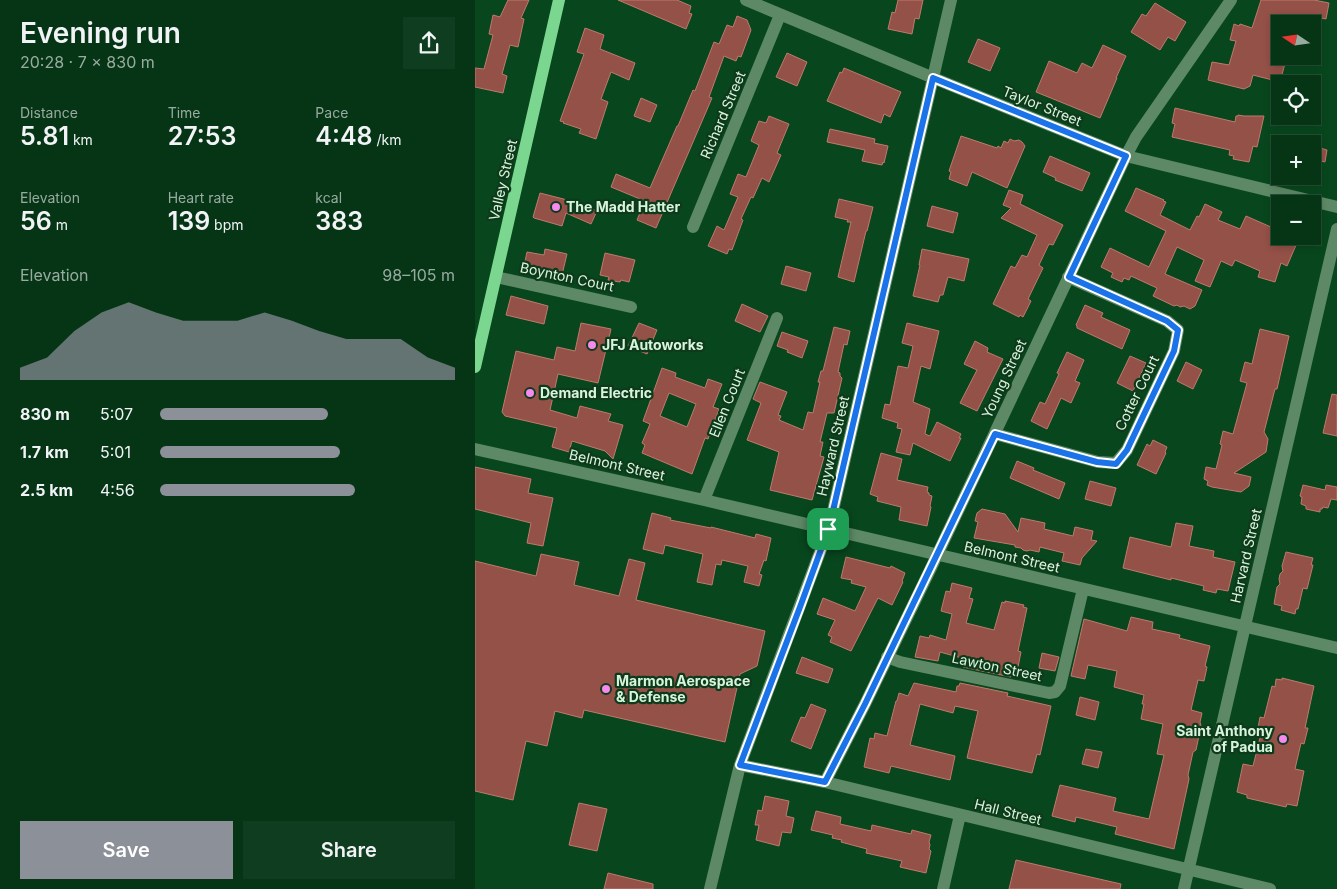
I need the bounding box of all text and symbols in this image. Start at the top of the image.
north arrow [1271,15,1321,65]
map controls [1271,15,1321,245]
text: Evening run [20,16,181,50]
button: share [403,17,455,69]
text: 20:28 · 7 × 830 m [20,52,155,72]
street label: Richard Street [696,68,749,161]
button: locate [1271,75,1321,125]
street label: Taylor Street [1000,82,1085,129]
text: Distance [20,104,78,121]
text: Time [168,104,201,121]
text: Pace [315,104,348,121]
text: 5.81 [20,121,69,151]
text: 27:53 [168,121,236,151]
text: 4:48 [315,121,373,151]
text: km [69,131,93,148]
text: /km [373,131,402,148]
button: + [1271,135,1321,185]
street label: Valley Street [485,137,520,222]
text: Elevation [20,189,80,206]
text: Heart rate [168,189,234,206]
text: kcal [315,189,342,206]
button: − [1271,195,1321,245]
place label: The Madd Hatter [566,198,680,215]
marker: The Madd Hatter [550,201,562,213]
text: 56 [20,206,52,236]
text: 139 [168,206,210,236]
text: 383 [315,206,363,236]
text: m [52,216,68,233]
text: bpm [210,216,243,233]
street label: Boynton Court [519,258,616,295]
text: Elevation [20,265,89,285]
text: 98–105 m [382,265,455,285]
place label: JFJ Autoworks [602,336,704,353]
street label: Young Street [978,336,1029,421]
marker: JFJ Autoworks [586,339,598,351]
street label: Cotter Court [1111,352,1162,433]
street label: Ellen Court [705,366,748,440]
place label: Demand Electric [540,384,652,401]
marker: Demand Electric [524,387,536,399]
street label: Hayward Street [813,394,852,498]
text: 830 m [20,404,70,424]
text: 5:07 [100,404,133,424]
text: 1.7 km [20,442,69,462]
text: 5:01 [100,442,131,462]
street label: Belmont Street [568,445,667,484]
text: 2.5 km [20,480,73,500]
text: 4:56 [100,480,135,500]
street label: Harvard Street [1226,507,1265,605]
pin [807,508,849,550]
icon: arrive [814,515,842,543]
street label: Belmont Street [963,537,1062,576]
street label: Lawton Street [950,649,1044,684]
place label: Marmon Aerospace & Defense [616,672,750,705]
marker: Marmon Aerospace & Defense [600,683,612,695]
place label: Saint Anthony of Padua [1176,722,1274,755]
marker: Saint Anthony of Padua [1277,733,1289,745]
street label: Hall Street [973,795,1044,828]
button: Save [20,821,233,879]
button: Share [243,821,455,879]

